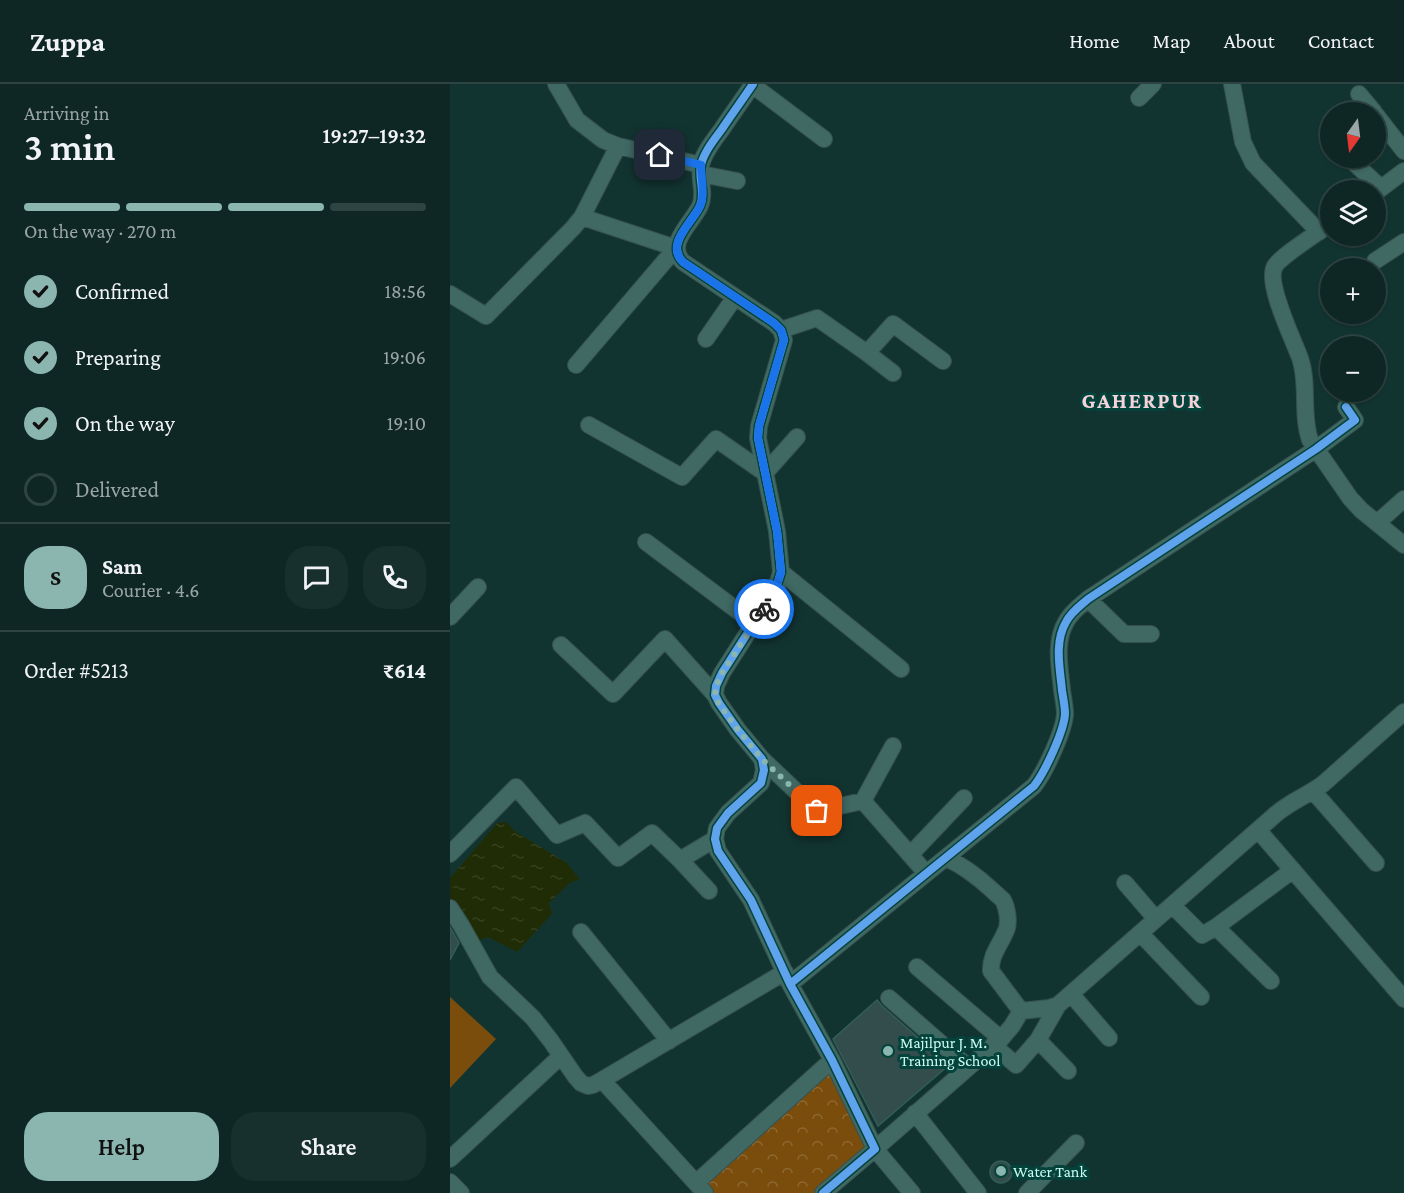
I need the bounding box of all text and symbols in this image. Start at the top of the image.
text: Zuppa [30,26,105,57]
text: Home [1069,29,1119,53]
text: Map [1152,29,1191,53]
text: About [1224,29,1275,53]
text: Contact [1308,29,1374,53]
text: Arriving in [24,102,109,124]
north arrow [1320,102,1386,168]
map controls [1320,102,1386,402]
text: 19:27–19:32 [322,123,426,148]
text: 3 min [24,125,115,168]
pin [634,129,685,180]
icon: home [643,138,676,171]
button: layers [1320,180,1386,246]
text: On the way · 270 m [24,220,176,242]
button: + [1320,258,1386,324]
icon: check [24,275,57,308]
text: Confirmed [75,279,169,304]
text: 18:56 [384,280,426,302]
button: − [1320,336,1386,402]
icon: check [24,341,57,374]
text: Preparing [75,345,161,370]
text: 19:06 [383,346,426,368]
district label: GAHERPUR [1082,388,1202,413]
icon: check [24,407,57,440]
text: On the way [75,411,175,436]
text: 19:10 [387,412,426,434]
text: Delivered [75,477,159,502]
button: chat [285,546,348,609]
button: phone [363,546,426,609]
text: Sam [102,554,142,579]
text: S [50,565,61,590]
text: Courier · 4.6 [102,579,200,601]
courier [734,579,794,639]
icon: bike [748,593,781,626]
text: Order #5213 [24,658,129,683]
text: ₹614 [383,658,426,683]
pin [791,785,842,836]
icon: bag [800,794,833,827]
place label: Majilpur J. M. Training School [900,1034,1001,1070]
marker: Majilpur J. M. Training School [881,1044,895,1058]
button: Help [24,1112,219,1181]
button: Share [231,1112,426,1181]
place label: Water Tank [1013,1163,1087,1180]
marker: Water Tank [994,1164,1008,1178]

